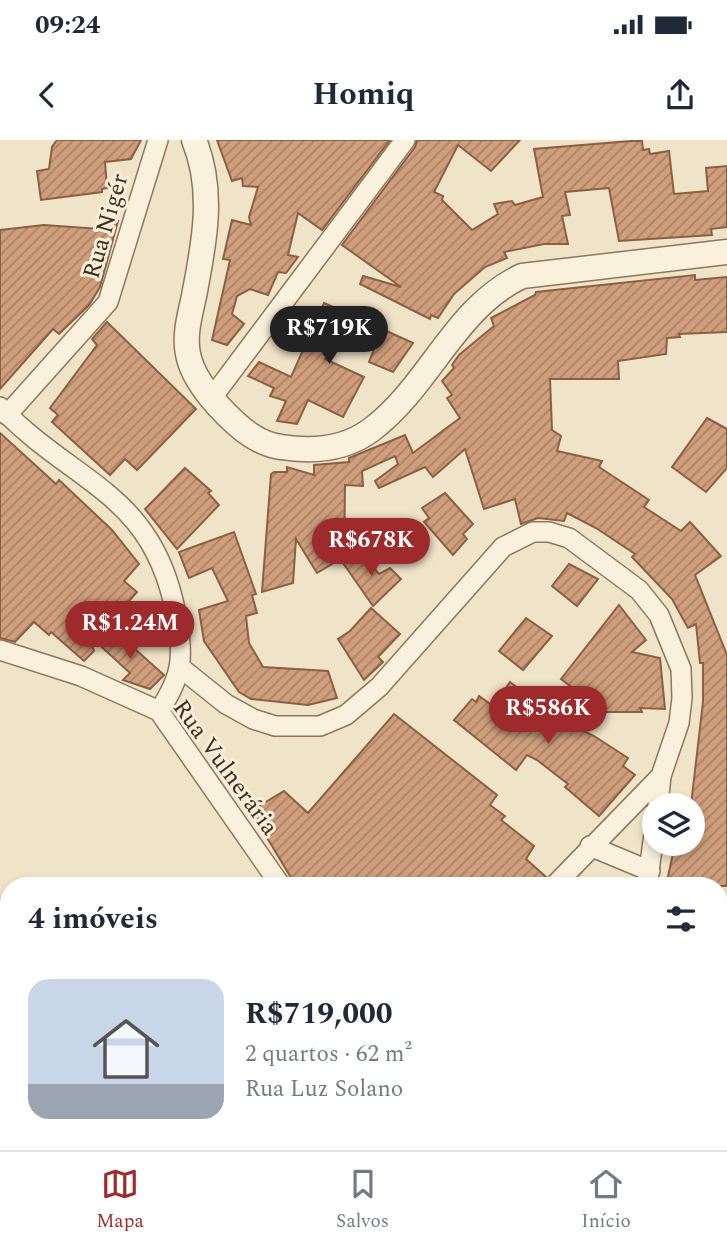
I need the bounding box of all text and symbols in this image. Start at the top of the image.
text: 09:24 [35,5,100,45]
text: Homiq [312,70,415,119]
icon: back [28,76,66,114]
icon: share [661,76,699,114]
street label: Rua Nigér [74,170,138,283]
pin: R$719K [272,306,386,366]
text: R$719K [286,311,372,346]
pin: R$678K [314,518,428,578]
text: R$678K [328,523,414,558]
pin: R$1.24M [65,602,195,661]
text: R$1.24M [81,606,179,641]
pin: R$586K [491,686,605,746]
text: R$586K [505,691,591,726]
street label: Rua Vulnerária [163,692,287,843]
map controls [642,793,705,856]
button: layers [642,793,705,856]
text: 4 imóveis [28,896,158,942]
icon: filters [662,900,700,938]
text: R$719,000 [245,991,393,1037]
icon: home [84,1007,168,1091]
text: 2 quartos · 62 m² [245,1037,412,1072]
text: Rua Luz Solano [245,1072,403,1107]
tab: Mapa [96,1165,144,1236]
tab: Salvos [336,1165,389,1236]
tab: Início [581,1165,631,1236]

